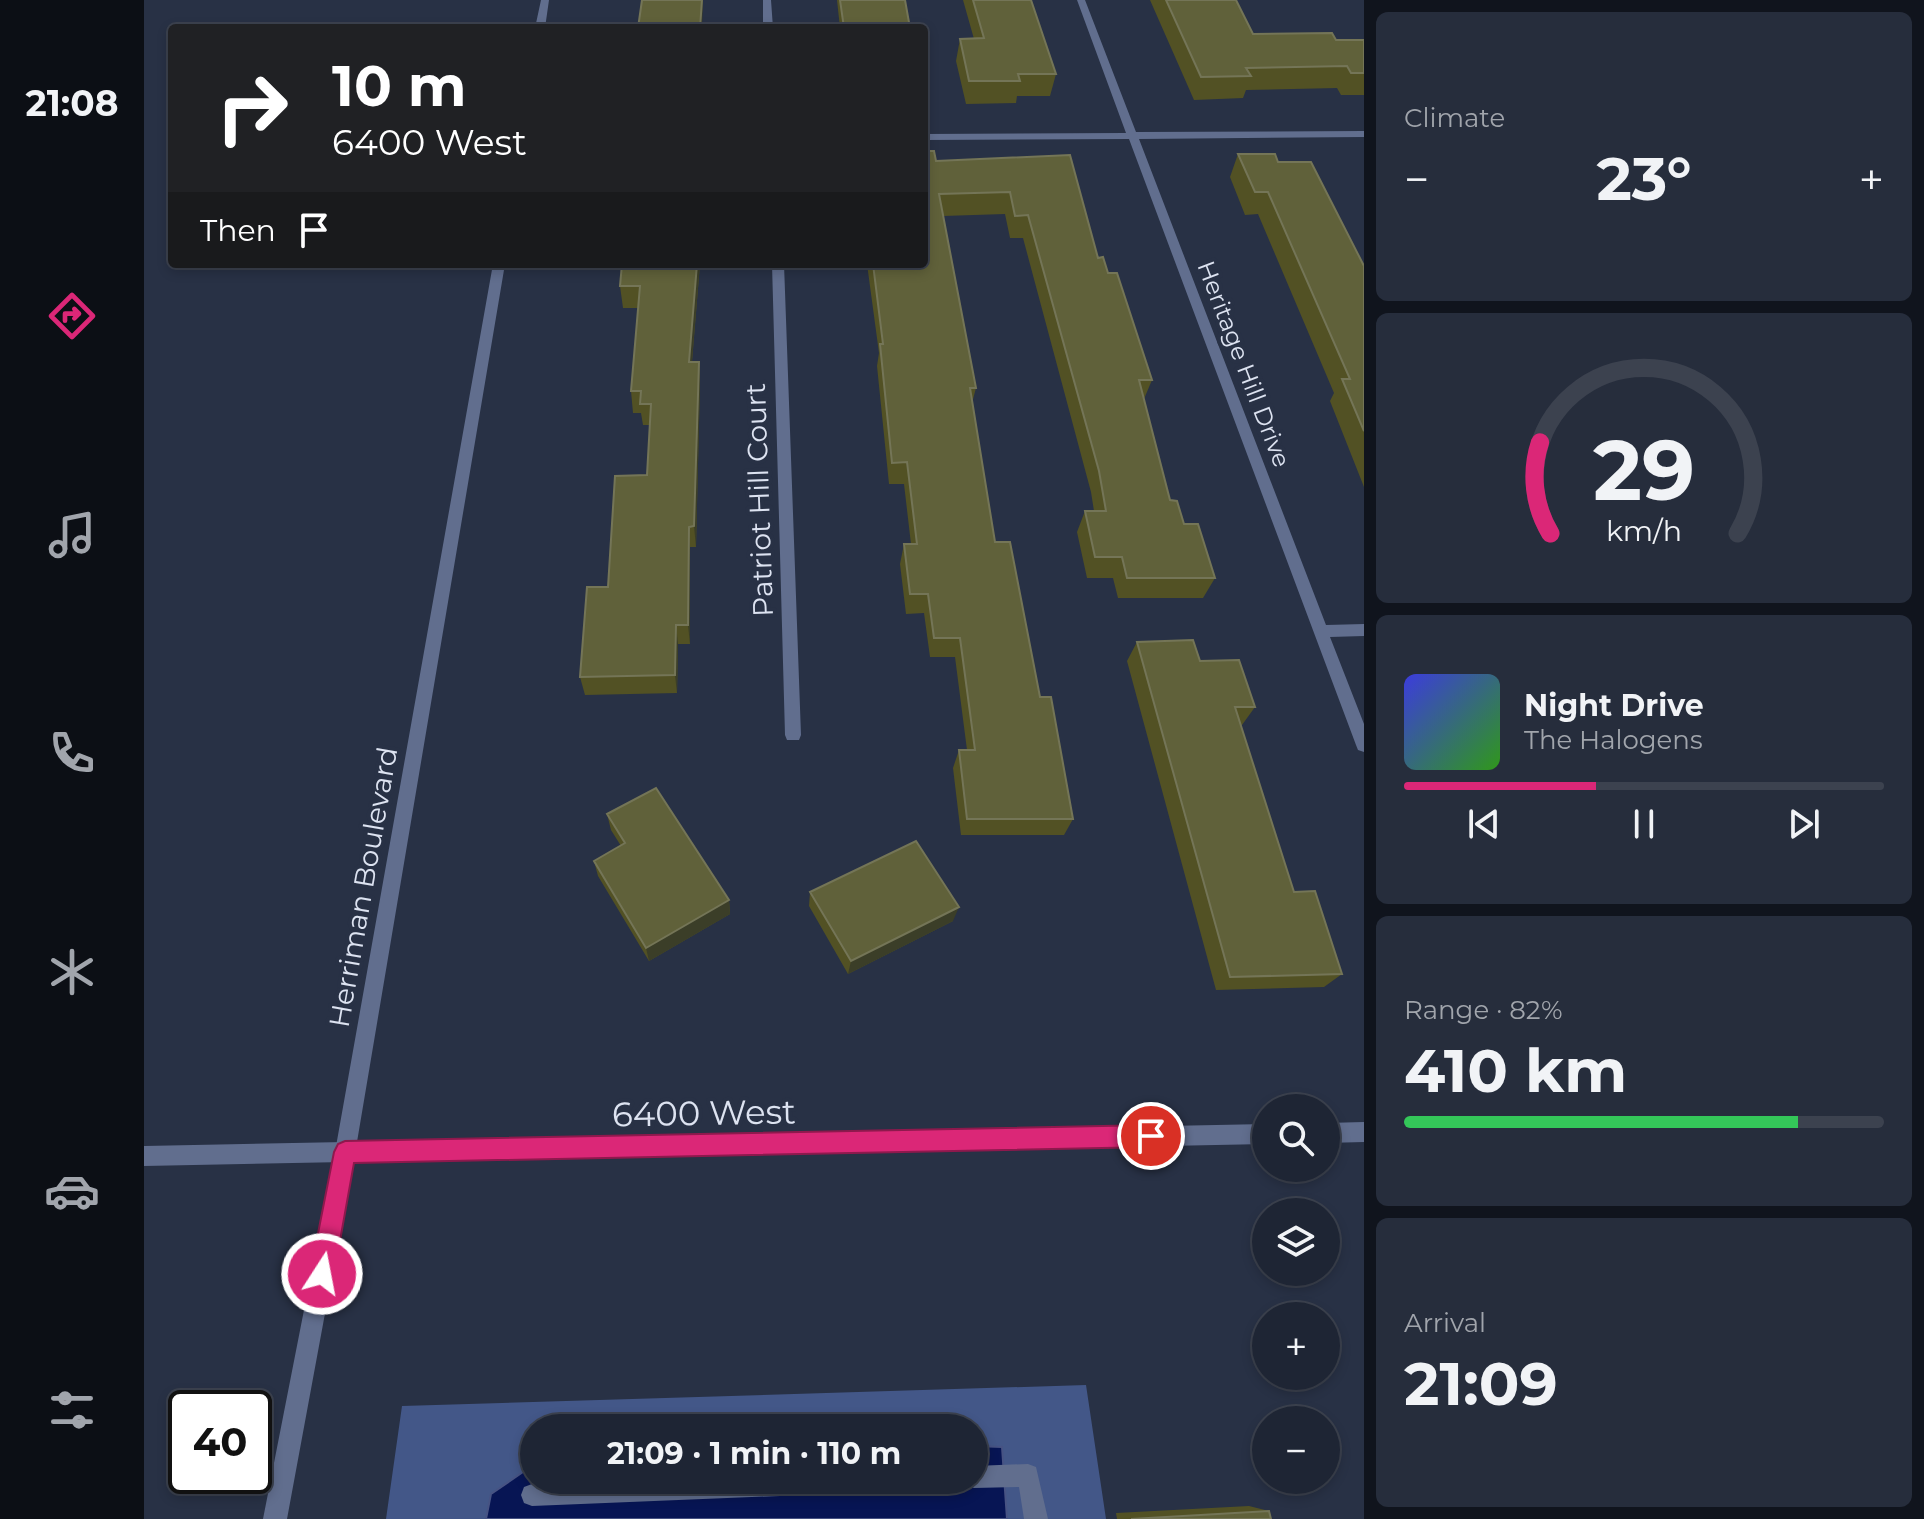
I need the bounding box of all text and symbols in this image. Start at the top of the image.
text: 10 m [332,52,467,120]
icon: right [200,56,304,160]
text: 21:08 [26,81,119,125]
text: Climate [1404,102,1505,134]
text: 6400 West [332,120,527,164]
text: 23° [1596,142,1692,215]
text: − [1404,152,1429,206]
text: + [1859,152,1884,206]
icon: arrive [292,208,336,252]
text: Then [200,212,276,249]
street label: Heritage Hill Drive [1191,257,1297,471]
icon: directions [44,288,100,344]
street label: Patriot Hill Court [738,383,780,617]
text: 29 [1593,419,1695,521]
icon: music [44,507,100,563]
text: km/h [1606,513,1682,548]
text: Night Drive [1524,687,1704,724]
text: The Halogens [1524,724,1703,756]
icon: phone [44,725,100,781]
street label: Herriman Boulevard [322,744,404,1030]
icon: previous [1462,802,1506,846]
icon: pause [1622,802,1666,846]
icon: next [1782,802,1826,846]
icon: climate [44,944,100,1000]
text: Range · 82% [1404,994,1562,1026]
text: 410 km [1404,1034,1627,1107]
street label: 6400 West [612,1090,796,1136]
map controls [1252,1094,1340,1494]
button: search [1252,1094,1340,1182]
pin [1117,1102,1185,1170]
icon: arrive [1129,1114,1173,1158]
icon: car [44,1163,100,1219]
button: layers [1252,1198,1340,1286]
position arrow [280,1232,364,1316]
button: + [1252,1302,1340,1390]
text: Arrival [1404,1307,1486,1339]
text: 21:09 [1404,1347,1558,1420]
icon: filters [44,1382,100,1438]
speed limit sign: 40 [168,1390,272,1494]
button: − [1252,1406,1340,1494]
text: 21:09 · 1 min · 110 m [607,1435,901,1472]

